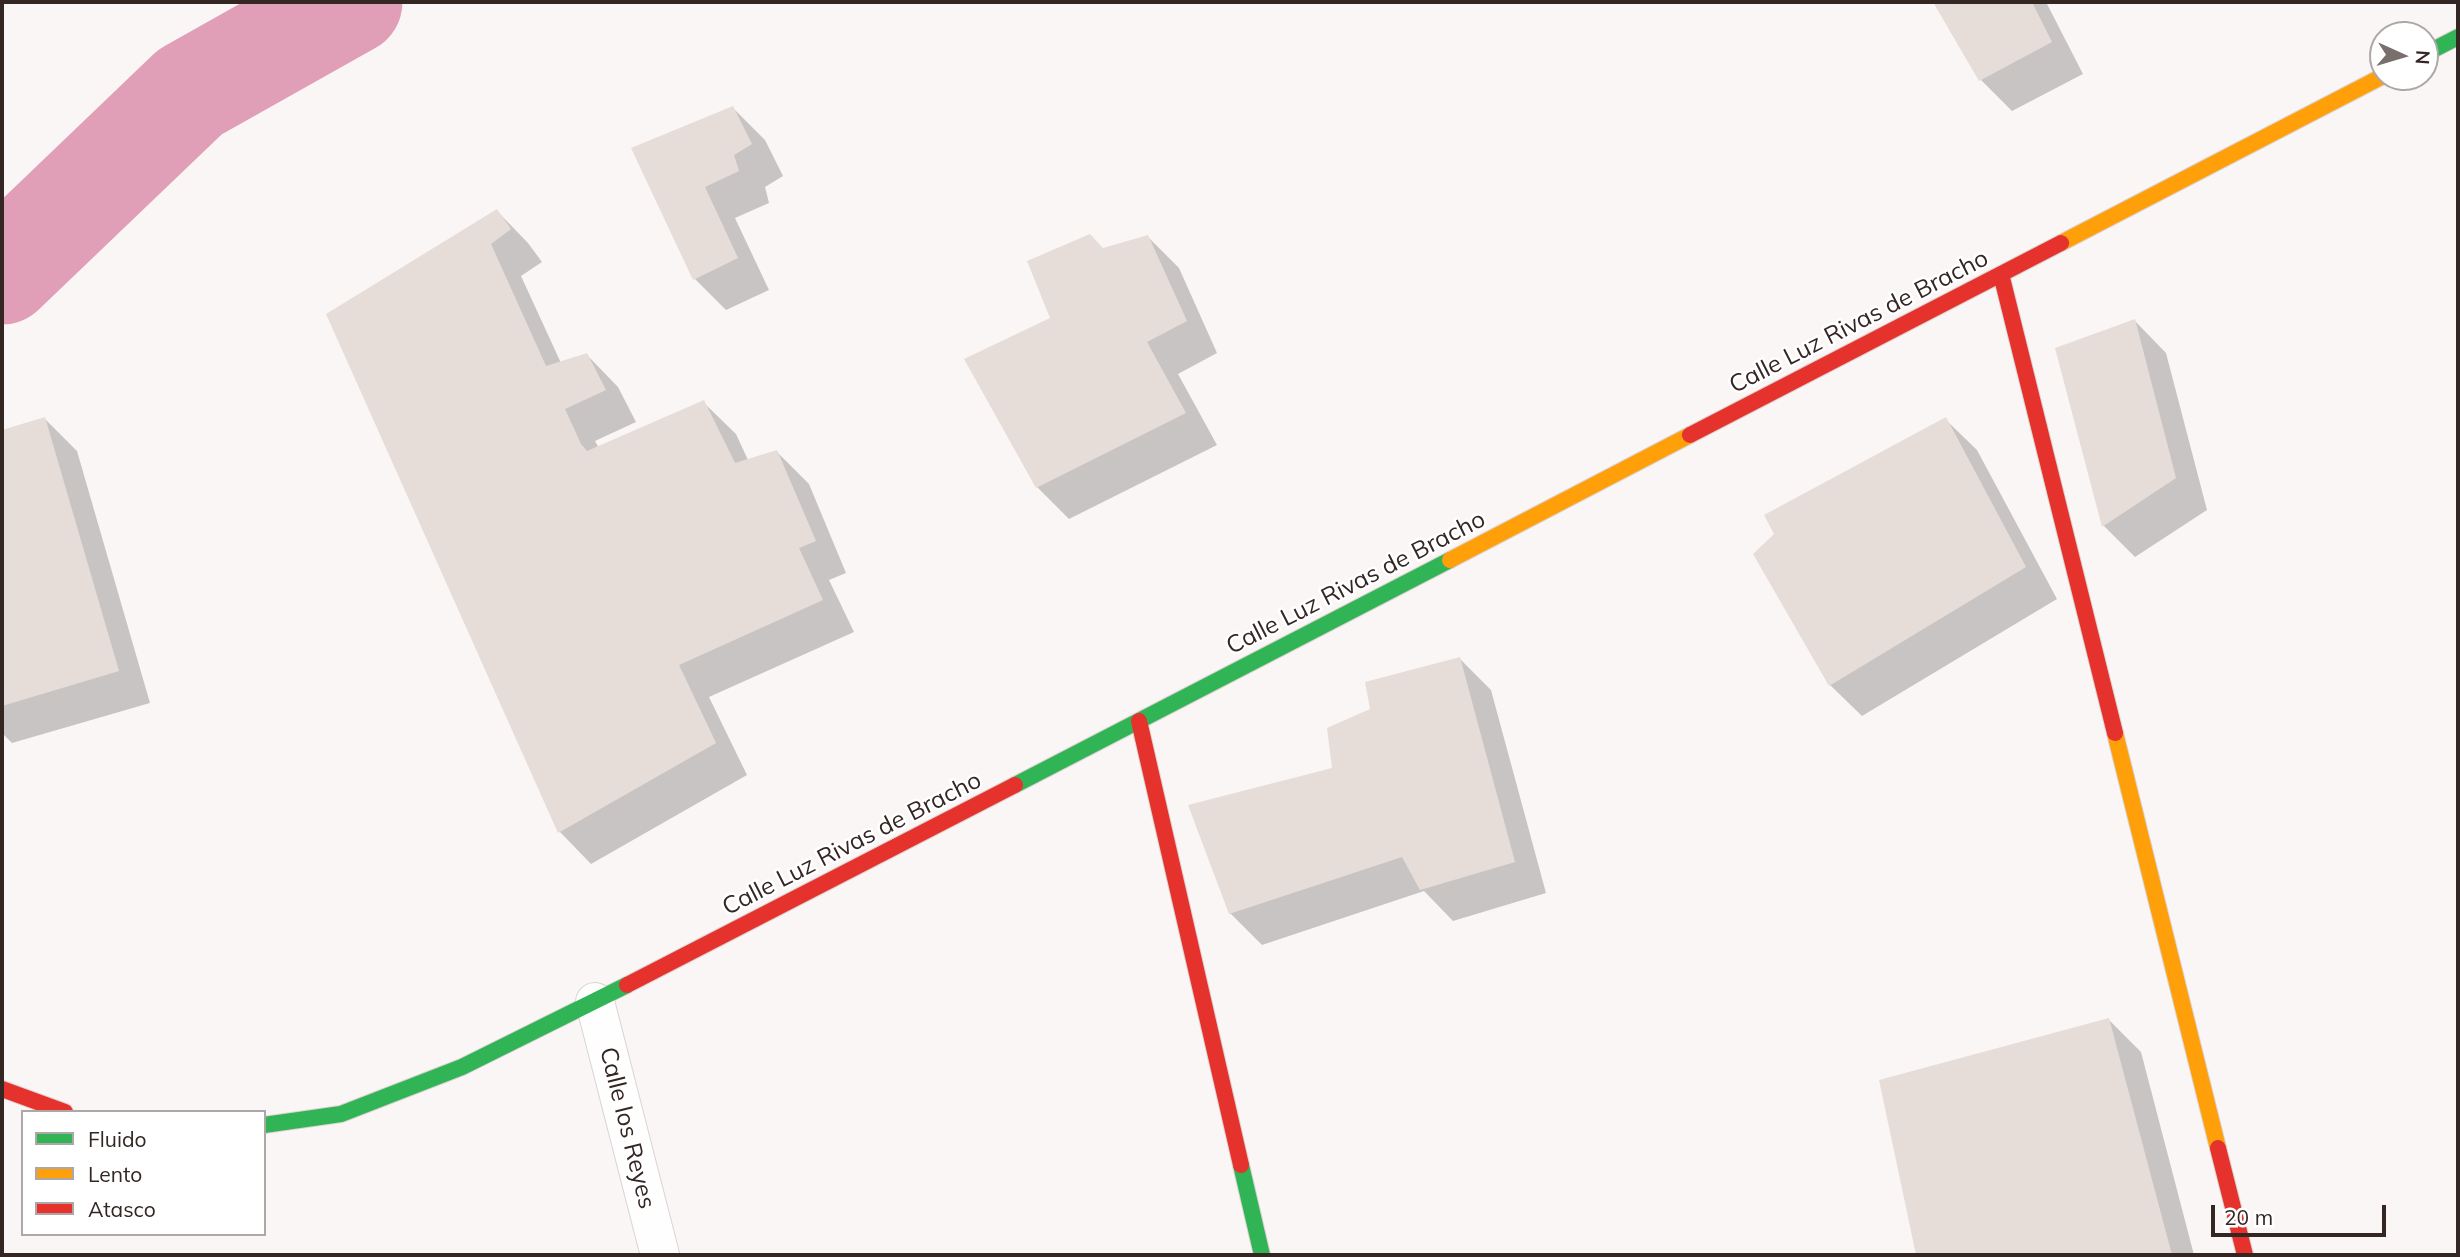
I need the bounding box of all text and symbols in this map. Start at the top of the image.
north arrow [2369,21,2439,91]
text: N [2410,49,2435,65]
street label: Calle Luz Rivas de Bracho [1725,244,1993,400]
street label: Calle Luz Rivas de Bracho [1222,505,1490,661]
street label: Calle Luz Rivas de Bracho [718,766,986,922]
street label: Calle los Reyes [593,1044,661,1212]
legend [21,1110,266,1236]
text: Fluido [88,1126,147,1152]
text: Lento [88,1161,142,1187]
scale bar [2215,1190,2390,1234]
text: Atasco [88,1196,156,1222]
text: 20 m [2224,1204,2273,1230]

